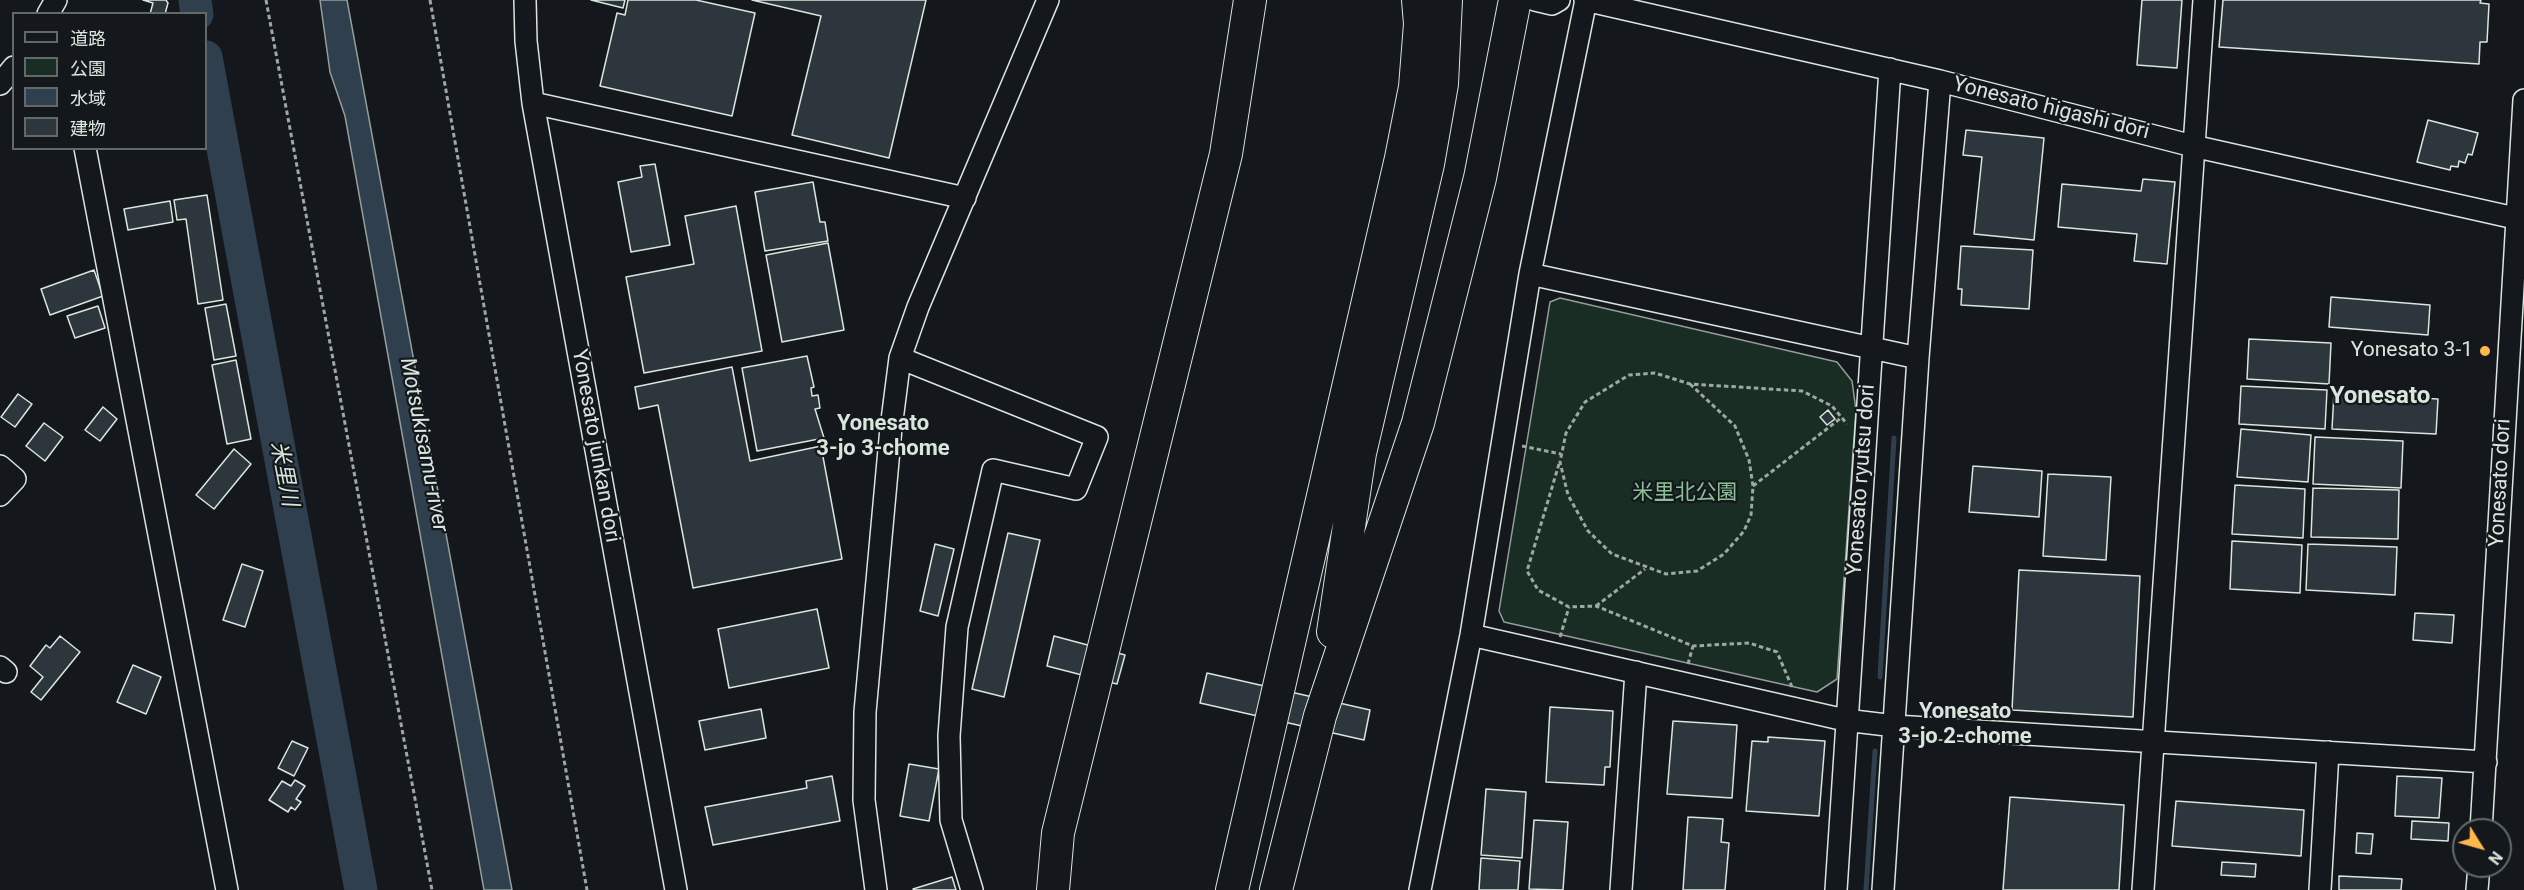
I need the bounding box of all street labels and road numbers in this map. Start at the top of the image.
street label: Yonesato higashi dori [1950,72,2152,146]
street label: Yonesato junkan dori [566,347,624,545]
street label: Yonesato ryutsu dori [1843,383,1881,577]
street label: Yonesato dori [2485,418,2517,548]

